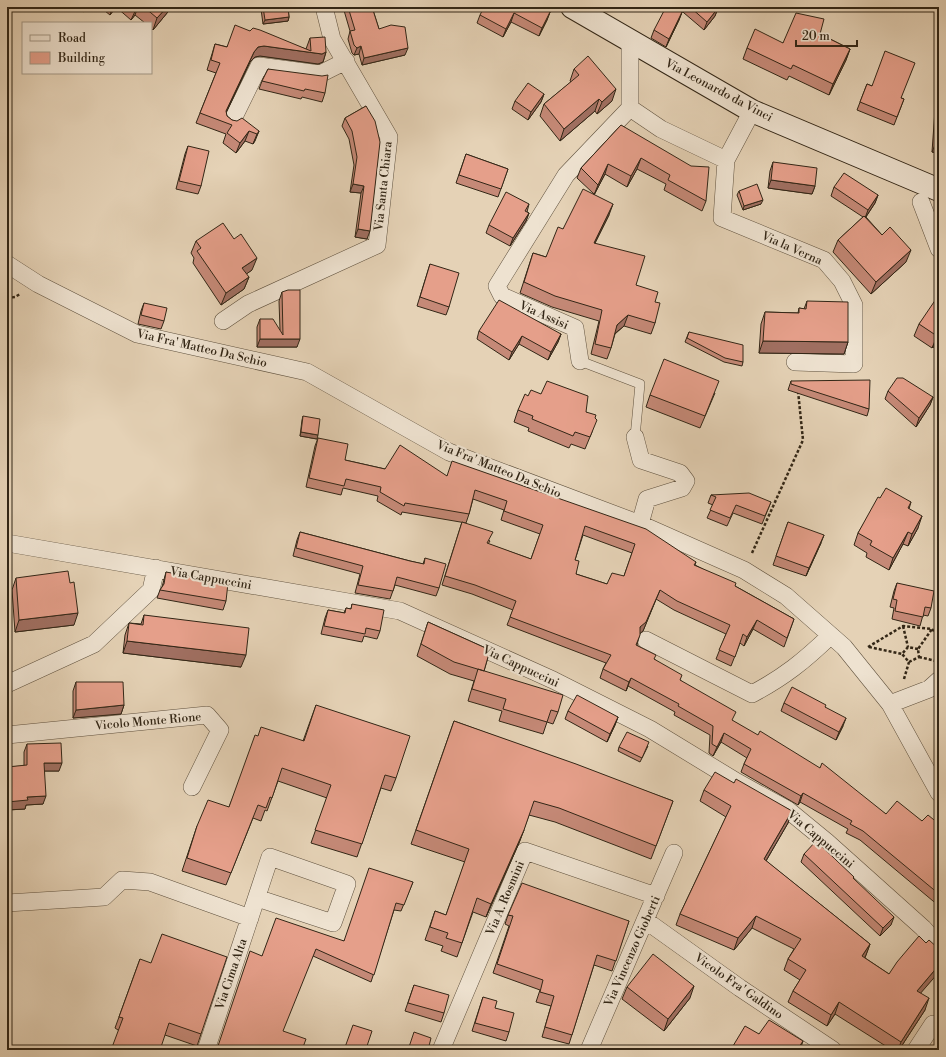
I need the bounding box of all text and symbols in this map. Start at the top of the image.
legend [22,22,152,74]
scale bar [796,22,857,48]
text: 20 m [802,29,830,44]
text: Road [58,31,86,46]
text: Building [57,51,106,66]
street label: Via Leonardo da Vinci [661,55,775,125]
street label: Via Santa Chiara [371,140,396,233]
street label: Via la Verna [758,228,825,269]
street label: Via Assisi [516,298,571,333]
street label: Via Fra' Matteo Da Schio [134,326,269,371]
street label: Via Fra' Matteo Da Schio [433,437,564,502]
street label: Via Cappuccini [168,564,253,593]
street label: Via Cappuccini [479,642,561,691]
street label: Vicolo Monte Rione [93,709,202,734]
street label: Via Cappuccini [783,806,857,872]
street label: Via A. Rosmini [483,858,528,939]
street label: Via Vincenzo Gioberti [601,893,664,1010]
street label: Via Cima Alta [212,936,251,1013]
street label: Vicolo Fra' Galdino [691,950,786,1023]

